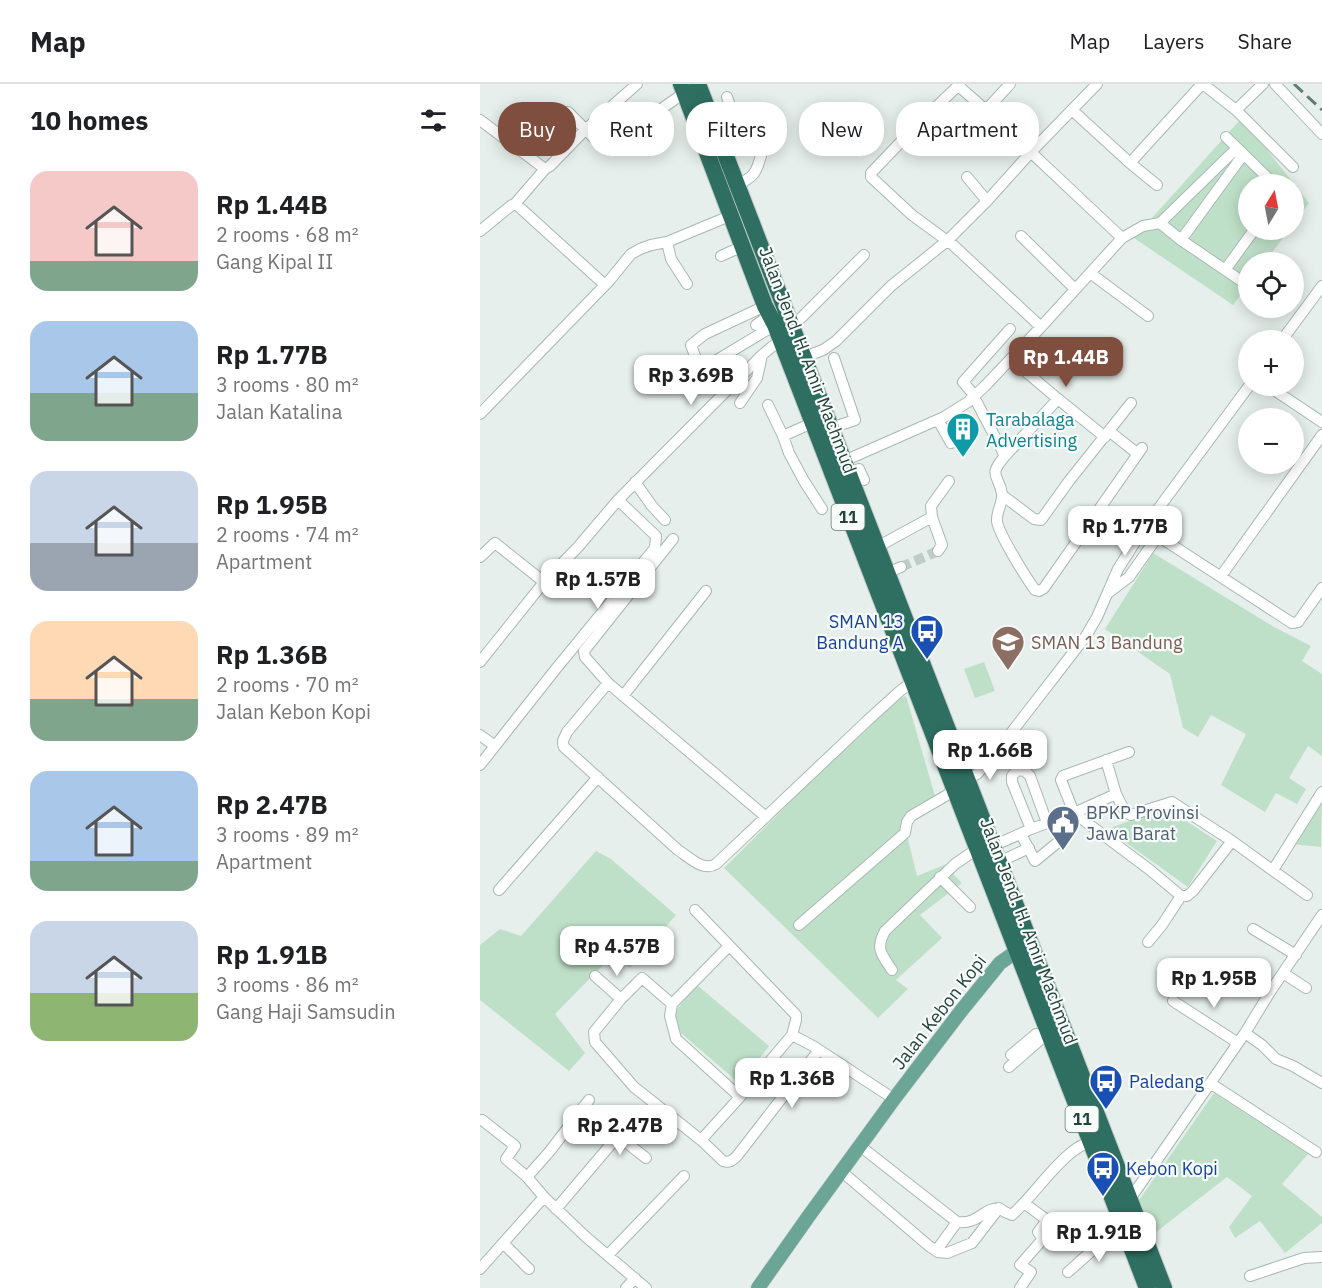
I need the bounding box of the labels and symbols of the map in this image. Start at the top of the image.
north arrow [1238,174,1304,240]
street label: Jalan Jend. H. Amir Machmud [754,243,862,477]
pin: Rp 1.44B [1004,337,1128,388]
pin: Rp 3.69B [629,355,753,406]
place label: Tarabalaga Advertising [986,408,1078,452]
building icon: Tarabalaga Advertising [945,411,981,458]
road number: 11 [832,504,865,530]
pin: Rp 1.77B [1063,506,1187,557]
pin: Rp 1.57B [536,559,660,610]
place label: SMAN 13 Bandung A [816,610,904,654]
bus stop icon: SMAN 13 Bandung A [909,613,945,660]
school or university icon: SMAN 13 Bandung [990,624,1026,671]
place label: SMAN 13 Bandung [1031,631,1183,654]
pin: Rp 1.66B [928,730,1052,781]
place label: BPKP Provinsi Jawa Barat [1086,801,1199,845]
public building icon: BPKP Provinsi Jawa Barat [1045,804,1081,851]
street label: Jalan Jend. H. Amir Machmud [975,814,1083,1048]
pin: Rp 4.57B [555,926,679,977]
street label: Jalan Kebon Kopi [887,950,991,1074]
pin: Rp 1.95B [1152,958,1276,1009]
pin: Rp 1.36B [730,1058,854,1109]
bus stop icon: Paledang [1088,1063,1124,1110]
place label: Paledang [1129,1070,1204,1093]
pin: Rp 2.47B [558,1105,682,1156]
road number: 11 [1066,1106,1098,1132]
bus stop icon: Kebon Kopi [1085,1150,1121,1197]
place label: Kebon Kopi [1126,1157,1218,1180]
pin: Rp 1.91B [1037,1212,1161,1263]

